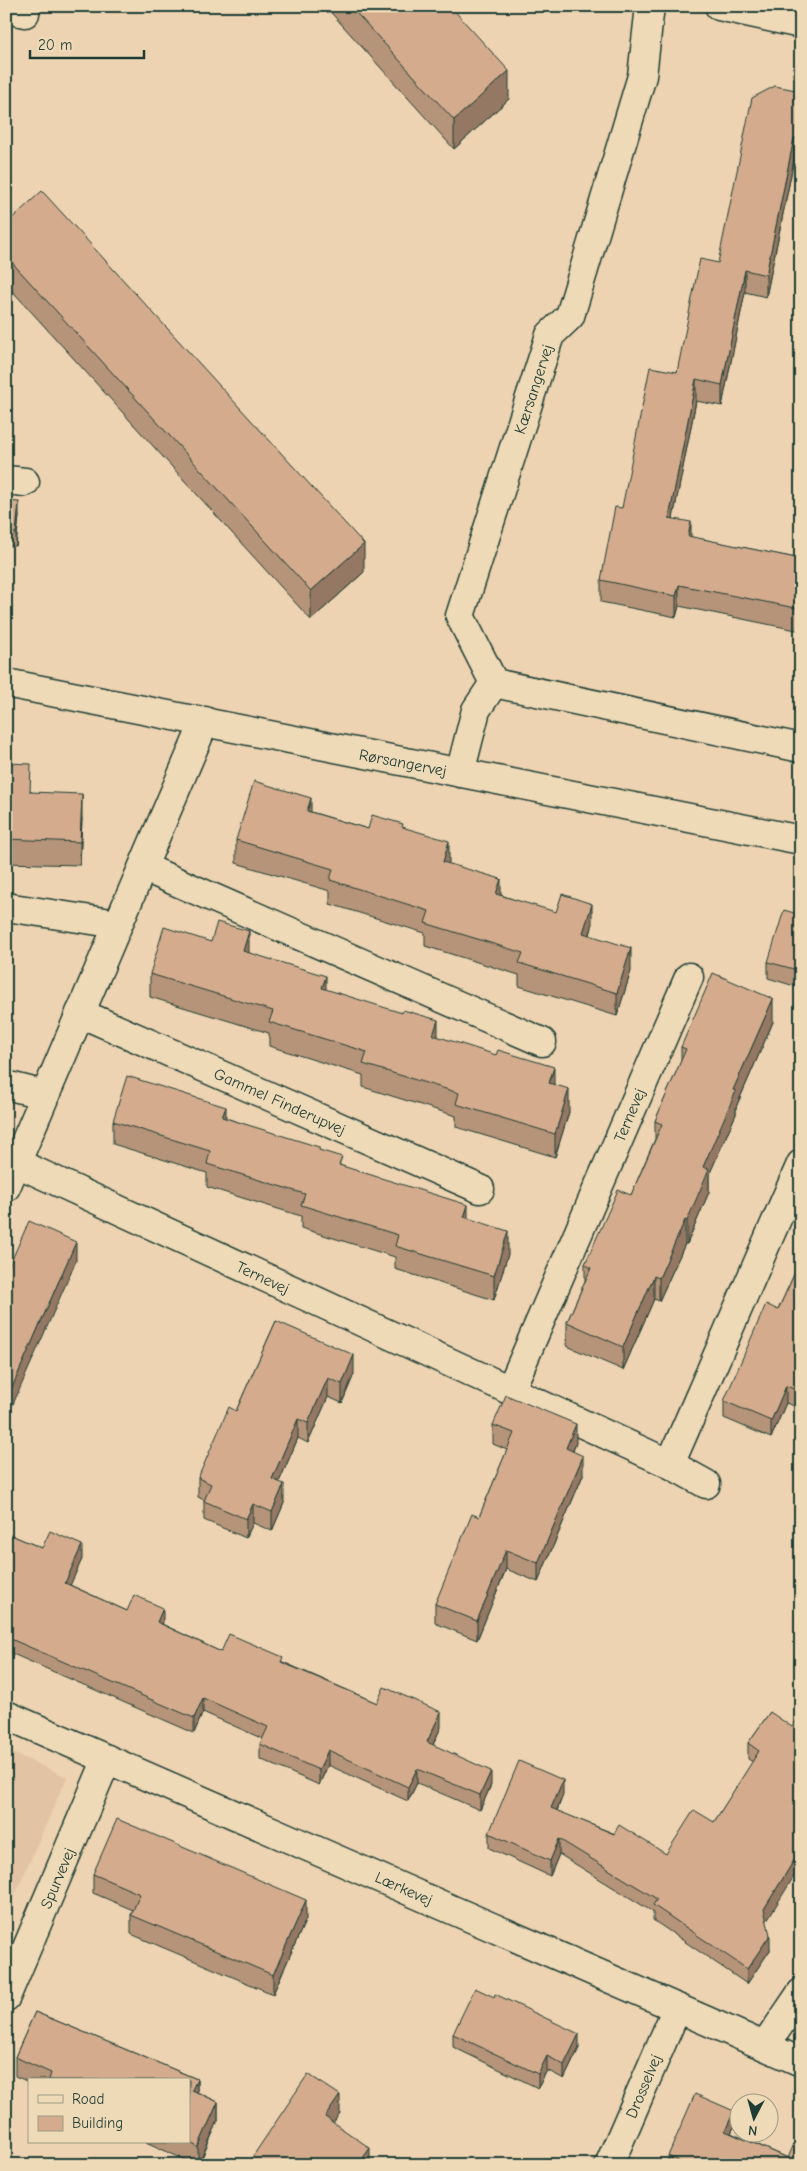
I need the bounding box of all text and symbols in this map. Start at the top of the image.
scale bar [30,28,144,60]
text: 20 m [38,36,72,54]
street label: Kærsangervej [511,342,557,436]
street label: Rørsangervej [357,746,448,780]
street label: Gammel Finderupvej [211,1065,348,1139]
street label: Ternevej [611,1086,649,1145]
street label: Ternevej [233,1258,292,1298]
street label: Spurvevej [37,1845,79,1912]
street label: Lærkevej [372,1868,435,1910]
street label: Drosselvej [622,2052,665,2121]
legend [28,2078,190,2144]
text: Road [72,2090,104,2108]
north arrow [730,2094,780,2144]
text: Building [72,2114,123,2132]
text: N [747,2122,758,2139]

